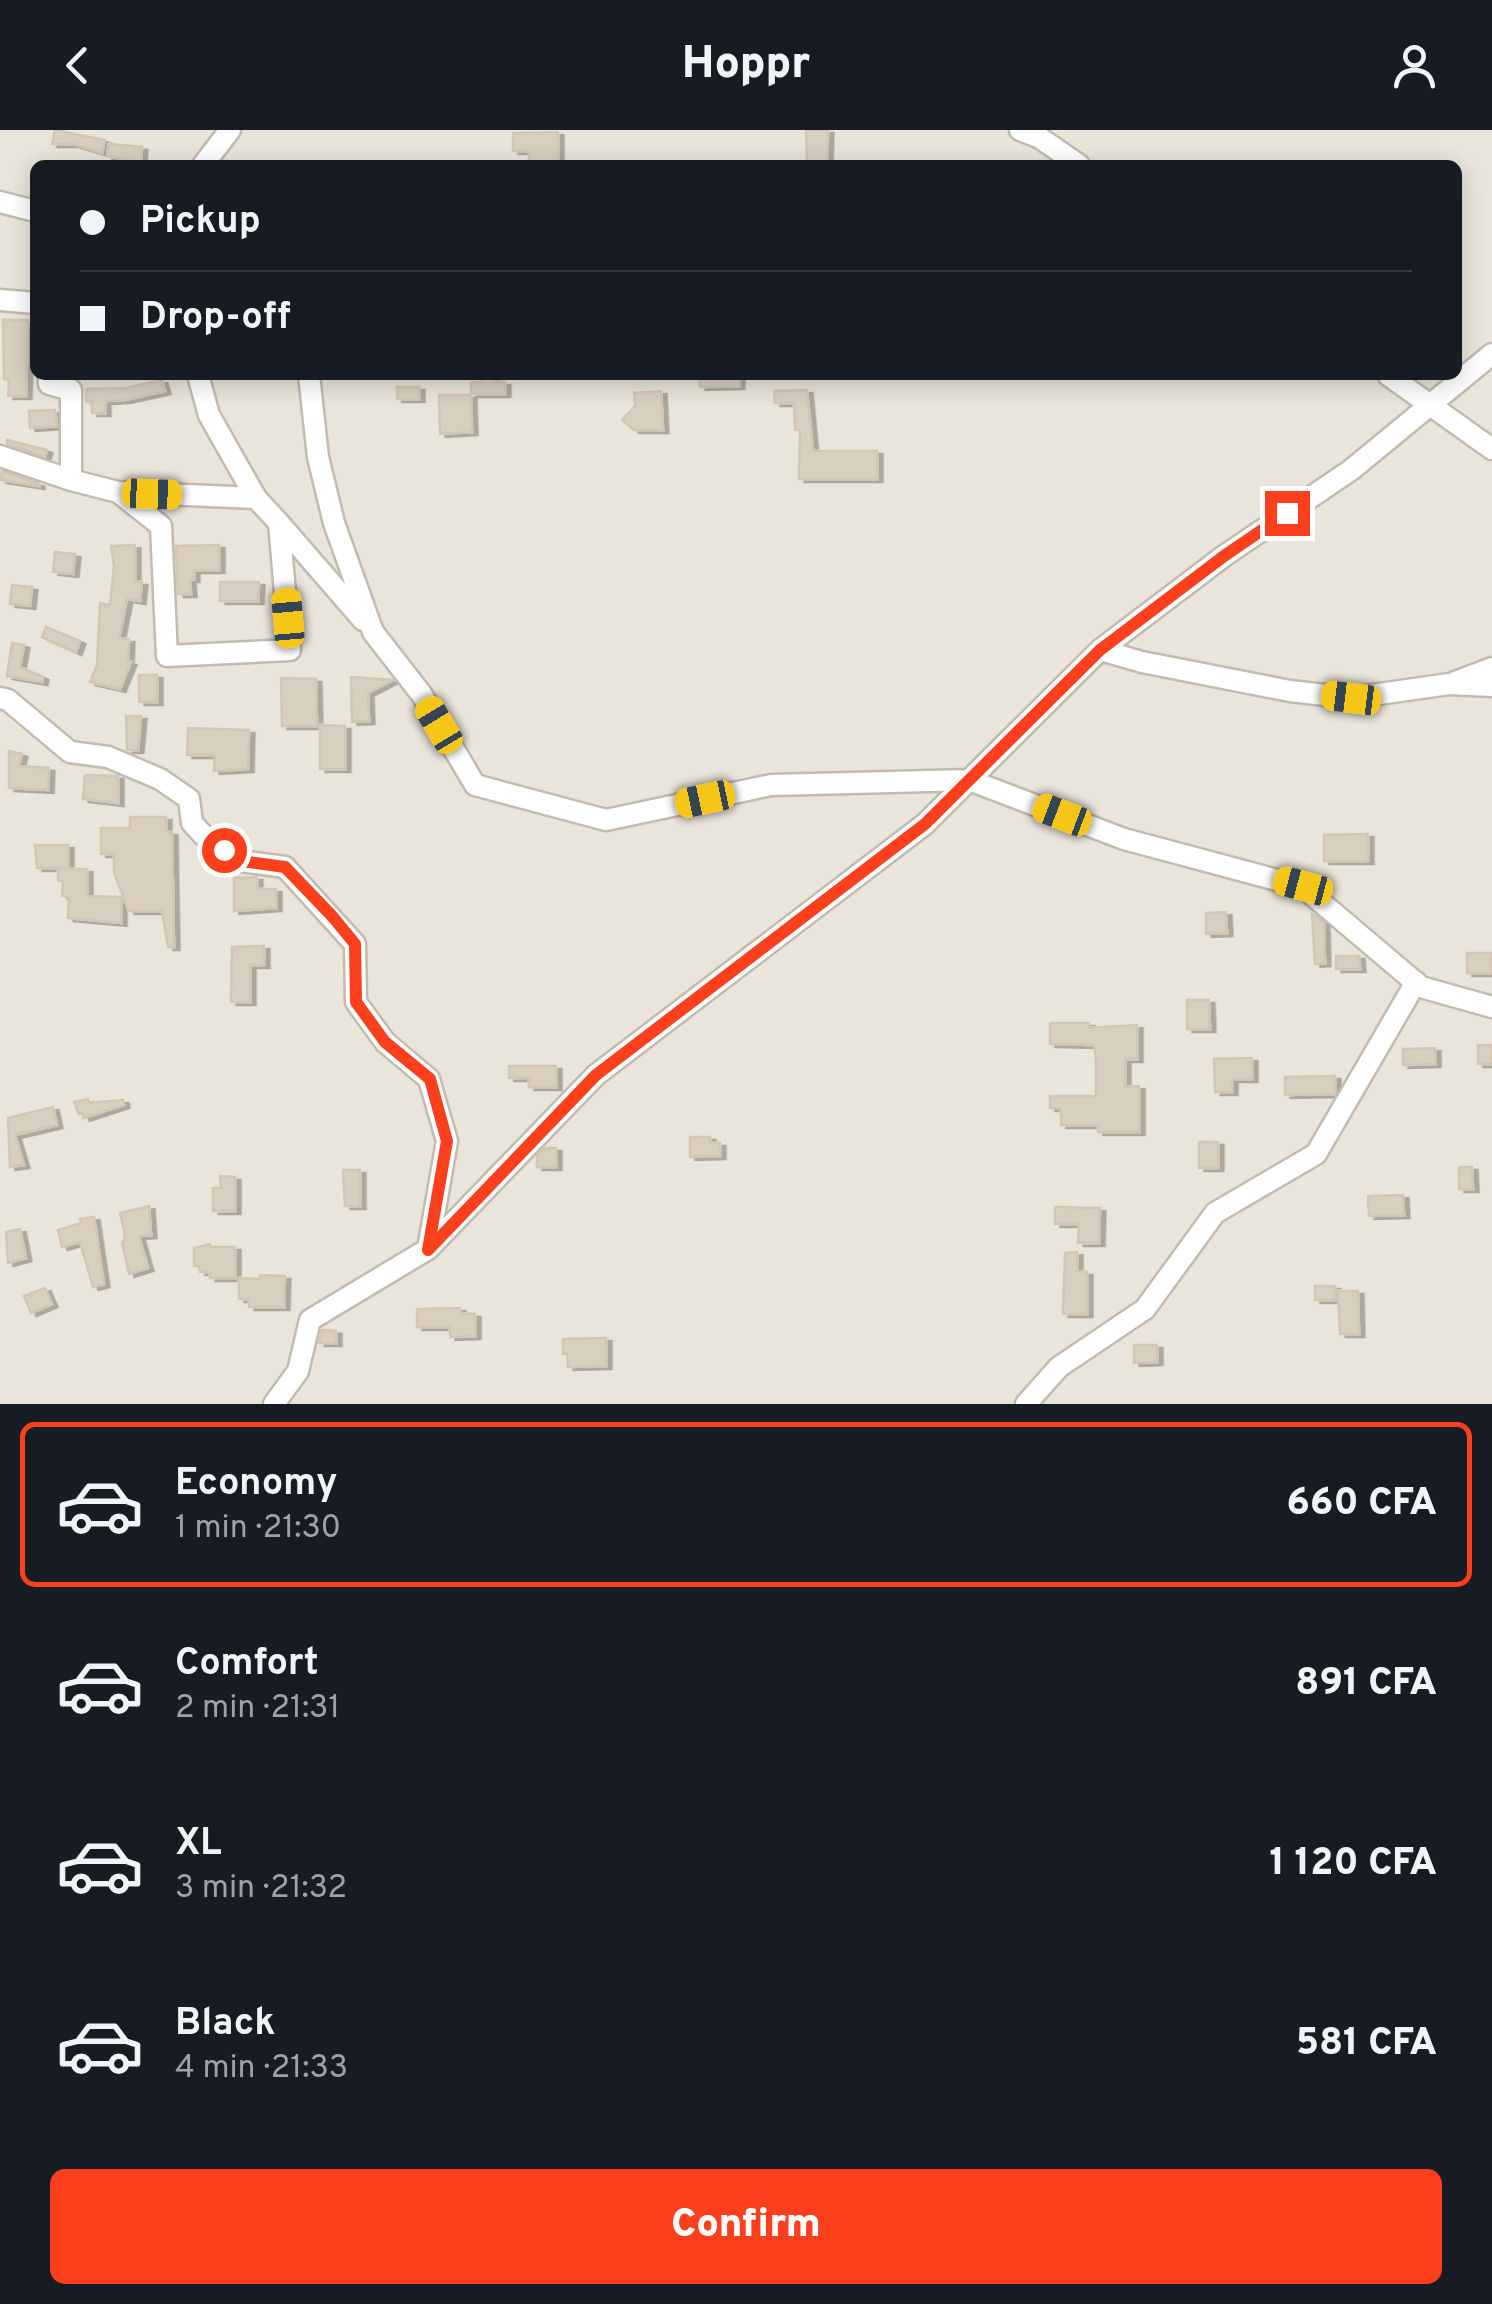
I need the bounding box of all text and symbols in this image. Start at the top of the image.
text: Hoppr [682,37,810,94]
icon: back [50,38,105,93]
icon: person [1387,38,1442,93]
text: Pickup [140,198,261,247]
text: Drop-off [140,294,291,343]
car [121,478,183,510]
route end [1265,491,1310,536]
car [270,587,306,649]
car [1319,679,1383,717]
car [411,692,467,758]
car [673,778,737,820]
car [1029,790,1095,840]
route start [202,828,247,873]
car [1270,864,1336,908]
icon: car [55,1460,145,1550]
text: Economy [175,1460,337,1509]
text: 660 CFA [1286,1480,1437,1529]
text: 1 min · 21:30 [175,1509,341,1549]
icon: car [55,1640,145,1730]
text: Comfort [175,1640,319,1689]
text: 891 CFA [1295,1660,1437,1709]
text: 2 min · 21:31 [175,1689,340,1729]
icon: car [55,1820,145,1910]
text: XL [175,1820,222,1869]
text: 1 120 CFA [1269,1840,1437,1889]
text: 3 min · 21:32 [175,1869,347,1909]
icon: car [55,2000,145,2090]
text: Black [175,2000,275,2049]
text: 581 CFA [1296,2020,1437,2069]
text: 4 min · 21:33 [175,2049,348,2089]
button: Confirm [50,2169,1442,2284]

